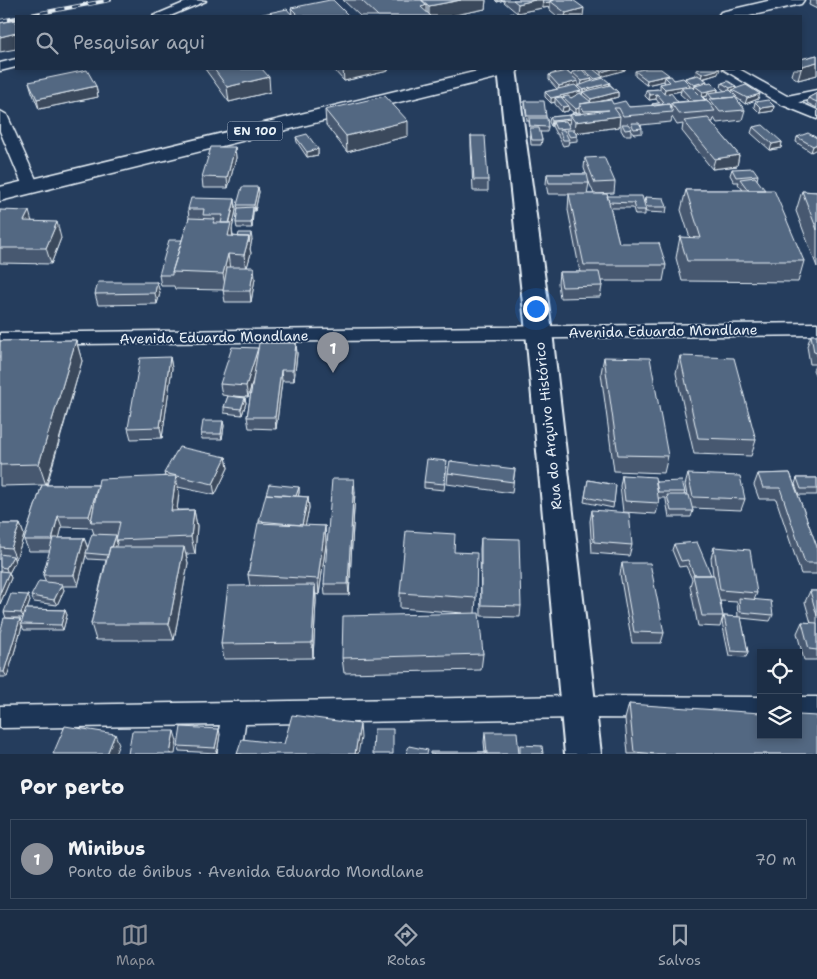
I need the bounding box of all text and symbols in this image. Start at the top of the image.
search box [15,15,802,70]
icon: search [33,29,61,57]
text: Pesquisar aqui [73,30,205,55]
road number: EN 100 [228,122,282,140]
your location [523,296,549,322]
street label: Avenida Eduardo Mondlane [568,320,758,342]
street label: Avenida Eduardo Mondlane [119,326,309,348]
pin: 1 [317,332,349,373]
street label: Rua do Arquivo Histórico [530,341,566,511]
map controls [757,649,802,739]
button: locate [757,649,802,694]
button: layers [757,694,802,739]
text: Por perto [20,773,124,801]
text: Minibus [68,836,145,861]
text: 1 [33,849,41,870]
text: 70 m [755,849,796,870]
text: Ponto de ônibus · Avenida Eduardo Mondlane [68,861,424,882]
tab: Mapa [116,921,155,969]
tab: Rotas [387,921,426,969]
tab: Salvos [658,921,701,969]

